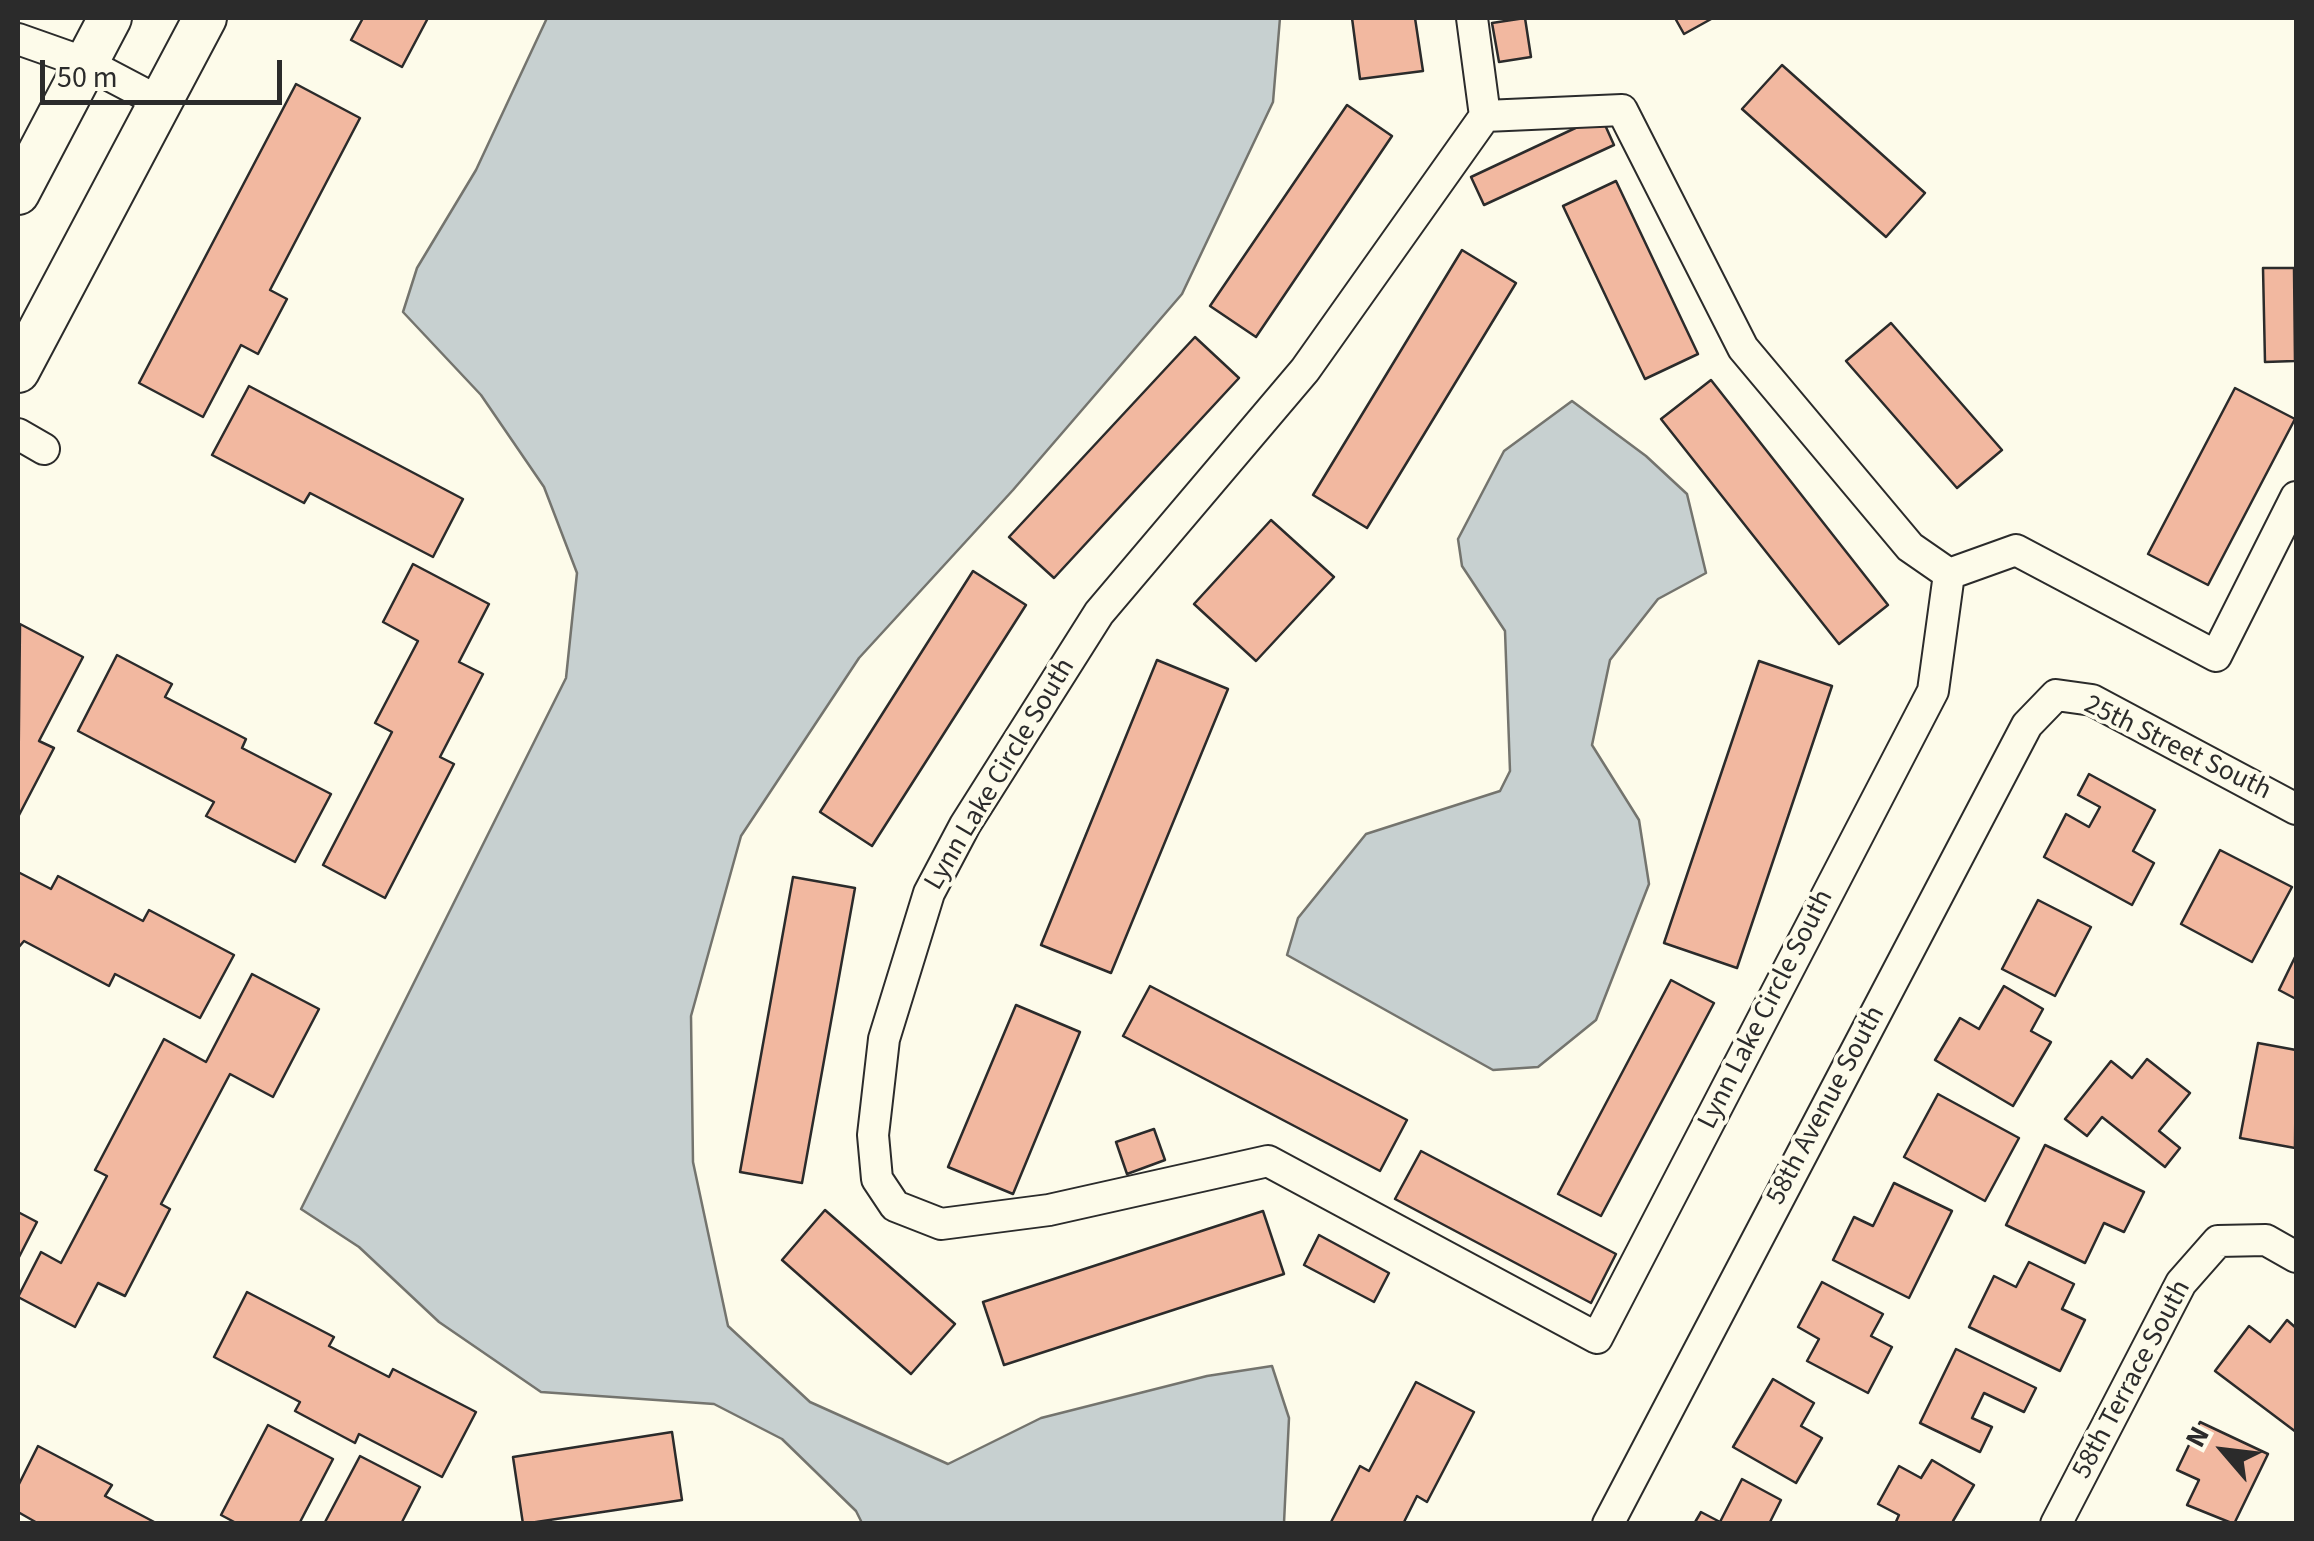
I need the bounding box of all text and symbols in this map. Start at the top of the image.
scale bar [45,40,288,102]
text: 50 m [57,56,118,99]
street label: Lynn Lake Circle South [919,653,1083,897]
street label: 25th Street South [2078,689,2276,809]
street label: Lynn Lake Circle South [1692,885,1842,1135]
street label: 58th Avenue South [1761,1001,1893,1211]
street label: 58th Terrace South [2067,1275,2199,1485]
north arrow [2174,1401,2274,1501]
text: N [2175,1419,2220,1455]

